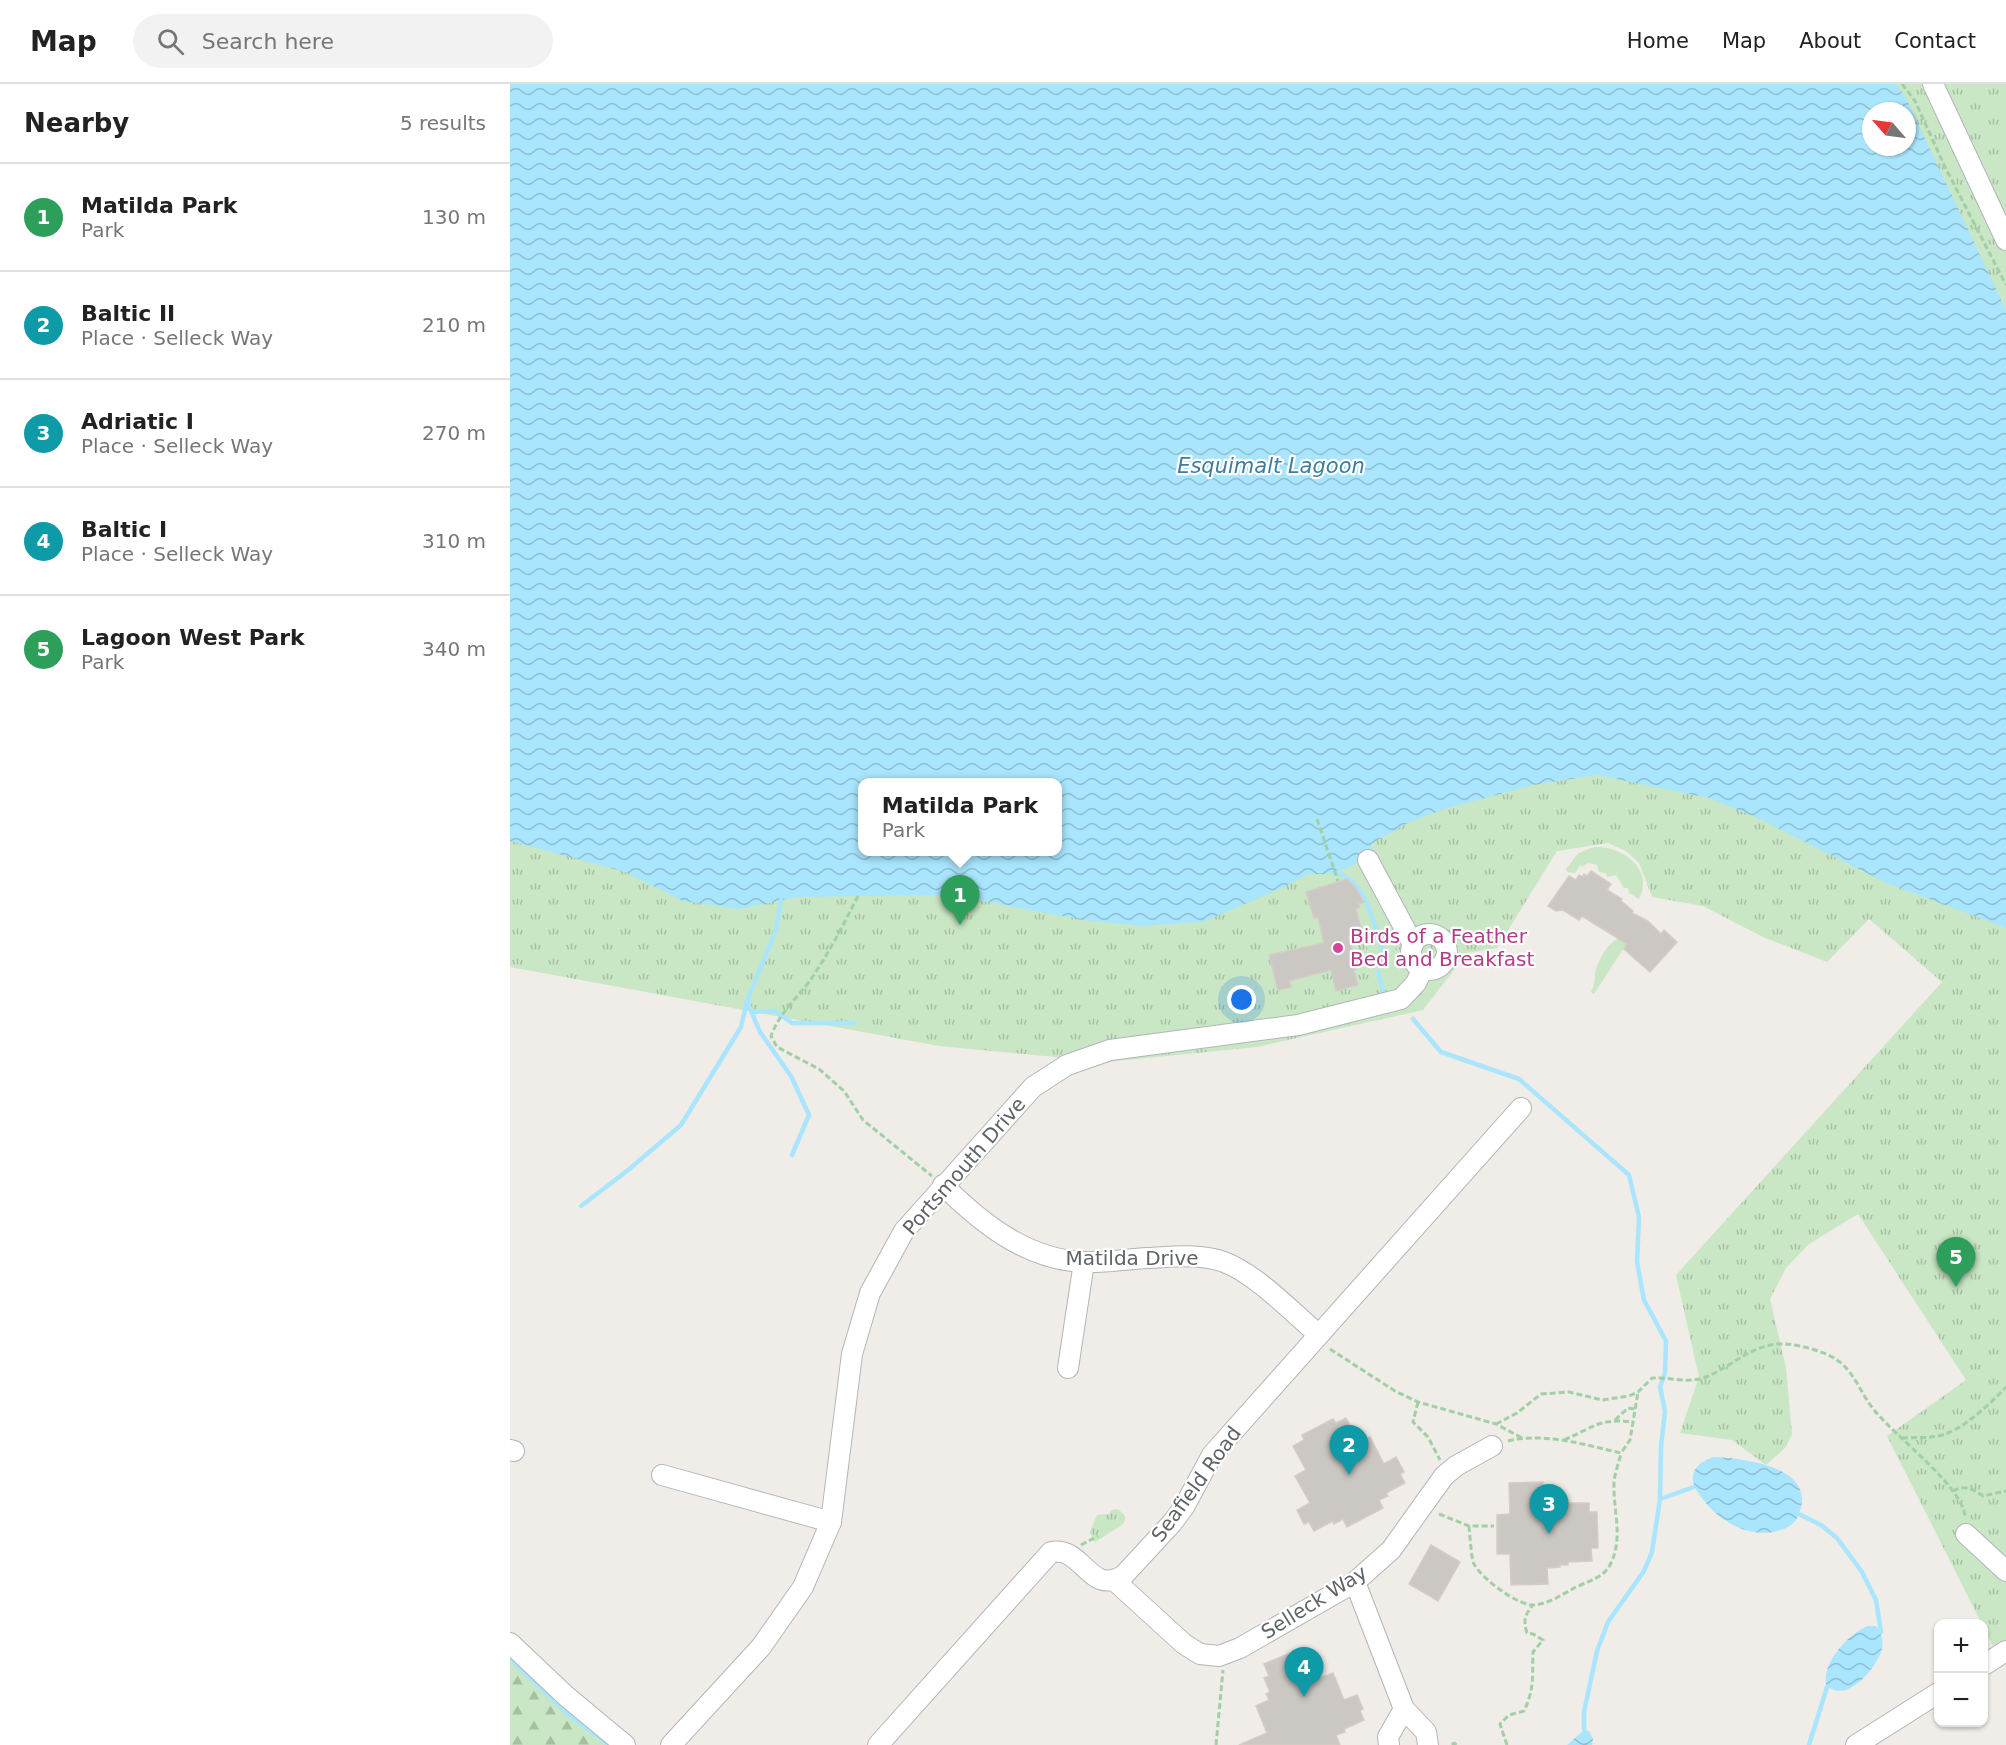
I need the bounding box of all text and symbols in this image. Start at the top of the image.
search box [133,14,553,68]
text: Map [30,25,97,58]
icon: search [154,25,187,58]
text: Search here [202,29,334,54]
text: Home [1627,29,1689,53]
text: Map [1722,29,1766,53]
text: About [1799,29,1861,53]
text: Contact [1894,29,1976,53]
north arrow [1862,102,1916,156]
text: Nearby [24,108,129,138]
text: 5 results [400,111,486,135]
text: Matilda Park [81,193,237,218]
text: 1 [37,205,50,229]
text: 130 m [422,205,486,229]
text: Park [81,218,124,242]
text: Baltic II [81,301,175,326]
text: 2 [37,313,50,337]
text: 210 m [422,313,486,337]
text: Place · Selleck Way [81,326,273,350]
text: Adriatic I [81,409,194,434]
text: 3 [37,421,50,445]
text: 270 m [422,421,486,445]
text: Place · Selleck Way [81,434,273,458]
water label: Esquimalt Lagoon [1177,454,1365,478]
text: Baltic I [81,517,167,542]
text: 4 [37,529,50,553]
text: 310 m [422,529,486,553]
text: Place · Selleck Way [81,542,273,566]
text: Lagoon West Park [81,625,305,650]
text: 5 [37,637,50,661]
text: 340 m [422,637,486,661]
text: Park [81,650,124,674]
popup [858,778,1062,856]
text: Matilda Park [882,793,1038,818]
text: Park [882,818,925,842]
pin: 1 [940,876,980,925]
place label: Birds of a Feather Bed and Breakfast [1350,924,1534,971]
marker: Birds of a Feather Bed and Breakfast [1331,941,1345,955]
your location [1227,985,1256,1014]
street label: Portsmouth Drive [898,1092,1030,1240]
pin: 5 [1936,1238,1976,1287]
street label: Matilda Drive [1065,1246,1199,1270]
street label: Seafield Road [1146,1422,1246,1546]
pin: 2 [1330,1426,1368,1475]
pin: 3 [1530,1484,1568,1534]
street label: Selleck Way [1257,1560,1371,1644]
map controls [1934,1619,1988,1727]
button: + [1934,1619,1988,1673]
pin: 4 [1284,1648,1324,1697]
button: − [1934,1673,1988,1727]

